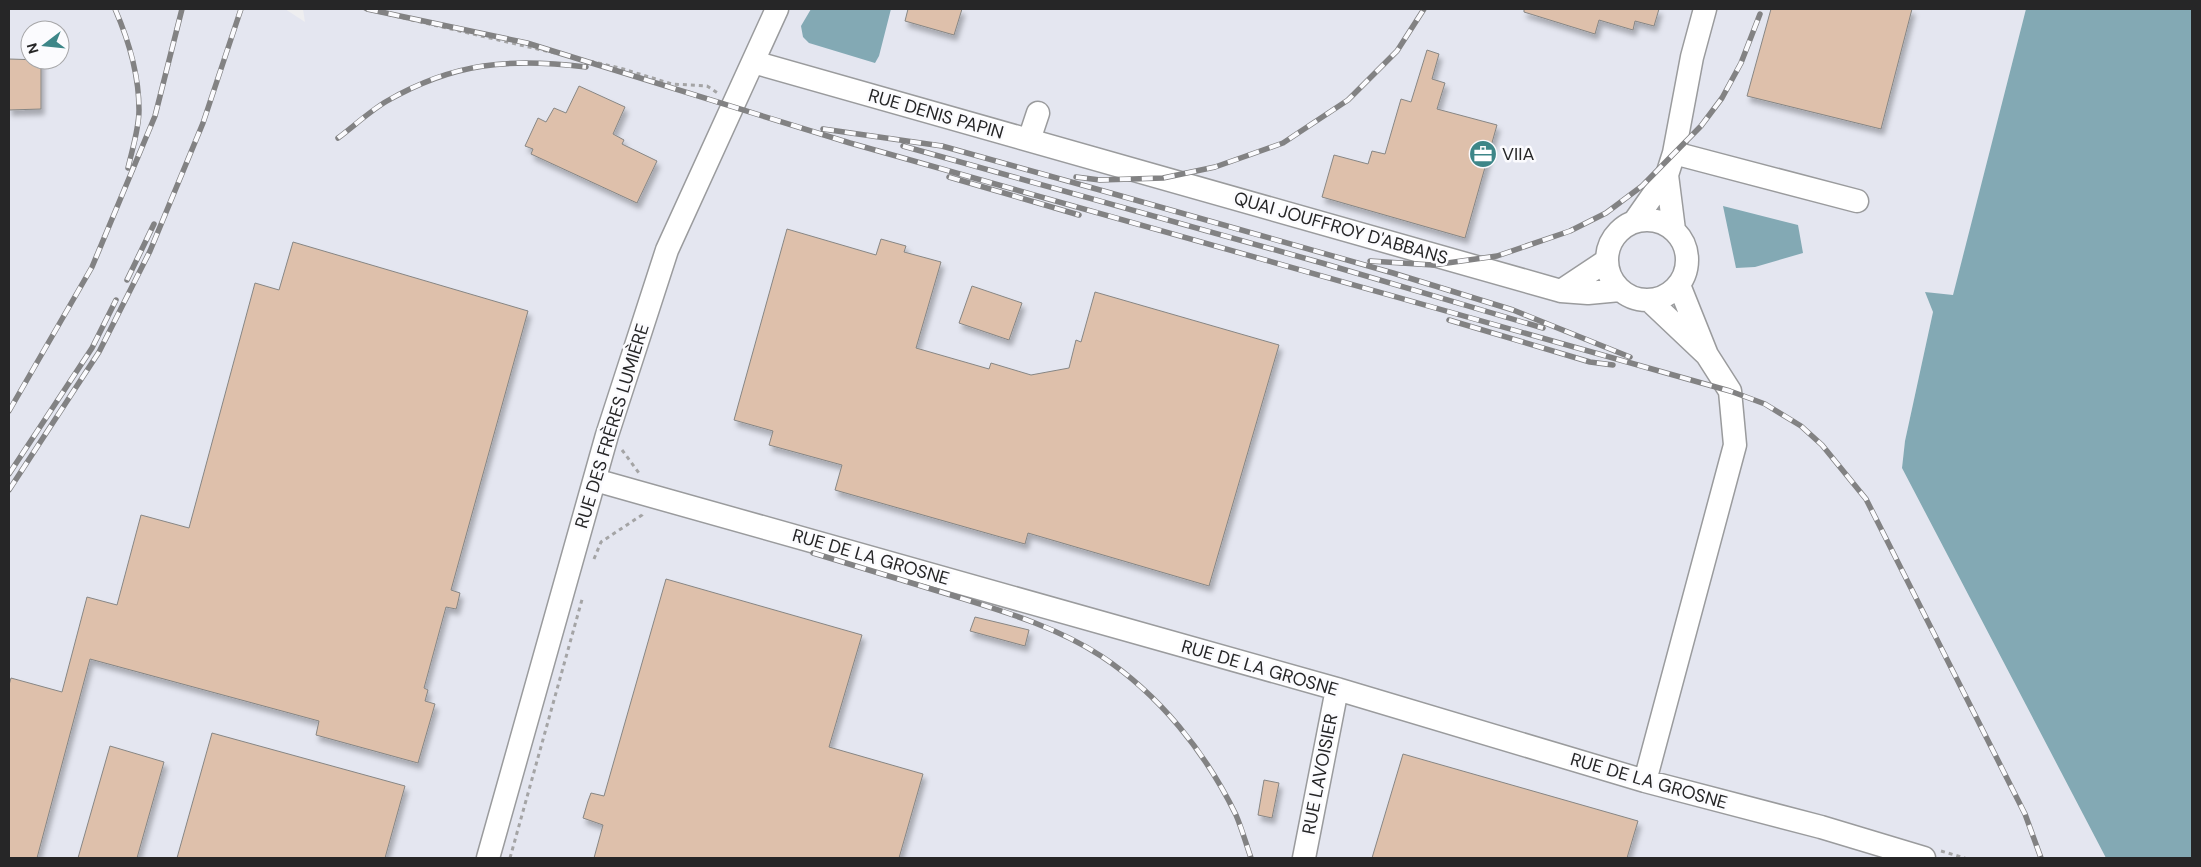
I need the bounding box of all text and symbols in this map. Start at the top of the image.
north arrow [20,20,70,70]
text: N [22,41,43,56]
street label: RUE DENIS PAPIN [866,83,1006,145]
office icon: VIIA [1468,139,1498,169]
place label: VIIA [1502,142,1534,166]
street label: QUAI JOUFFROY D'ABBANS [1231,186,1451,270]
street label: RUE DES FRÈRES LUMIÈRE [569,321,655,531]
street label: RUE DE LA GROSNE [790,523,952,591]
street label: RUE DE LA GROSNE [1179,634,1341,702]
street label: RUE LAVOISIER [1297,712,1343,836]
street label: RUE DE LA GROSNE [1568,747,1730,815]

